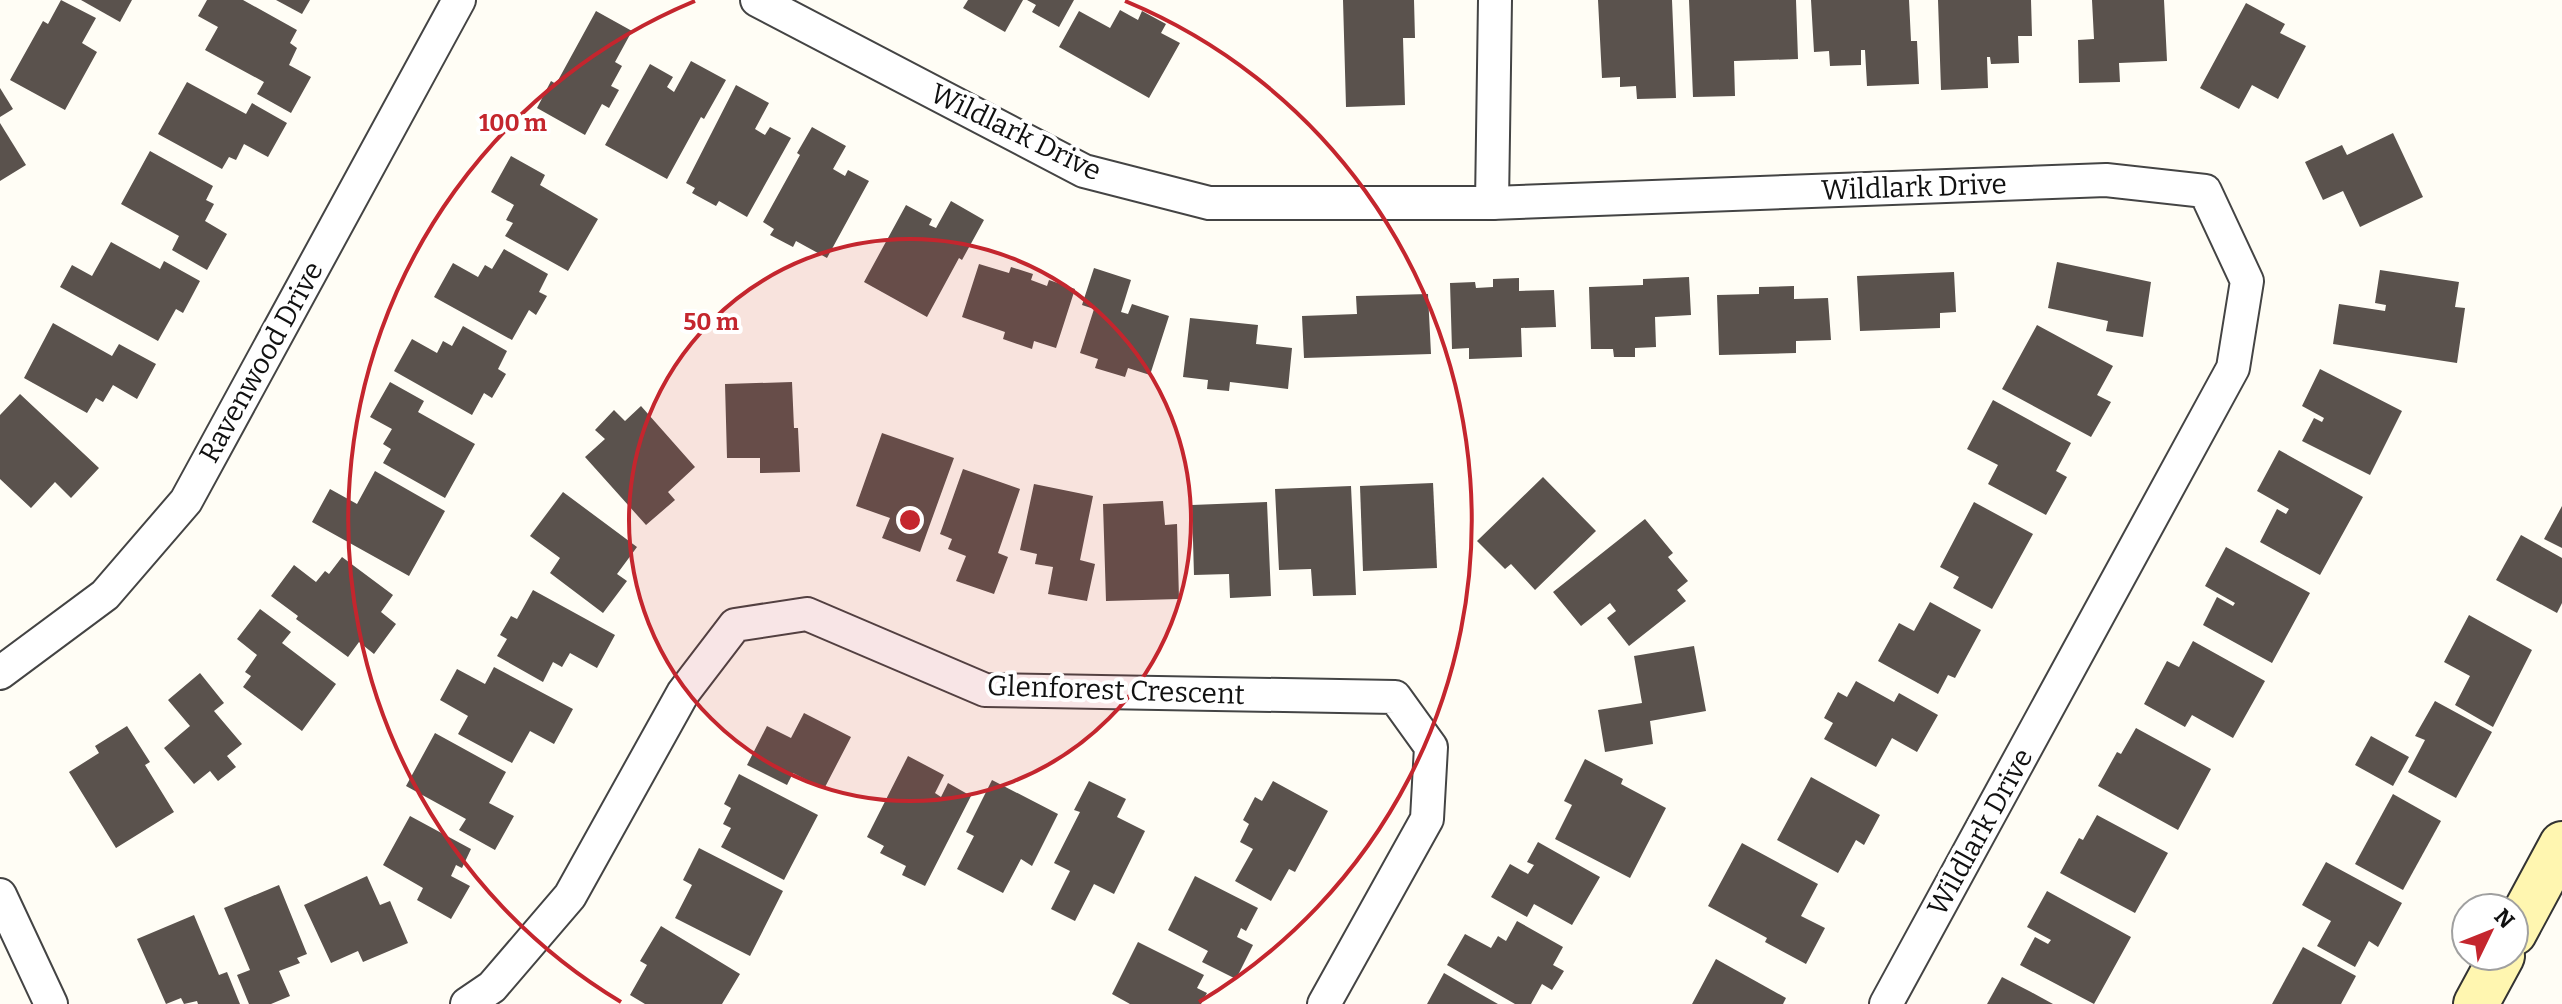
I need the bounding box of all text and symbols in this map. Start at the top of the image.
street label: Wildlark Drive [925,76,1107,188]
text: 100 m [479,109,547,137]
street label: Wildlark Drive [1821,167,2007,207]
street label: Ravenwood Drive [192,256,330,468]
text: 50 m [683,308,739,336]
centre of rings [896,506,924,534]
street label: Glenforest Crescent [987,669,1245,711]
street label: Wildlark Drive [1921,743,2039,921]
north arrow [2450,892,2530,972]
text: N [2489,903,2520,934]

